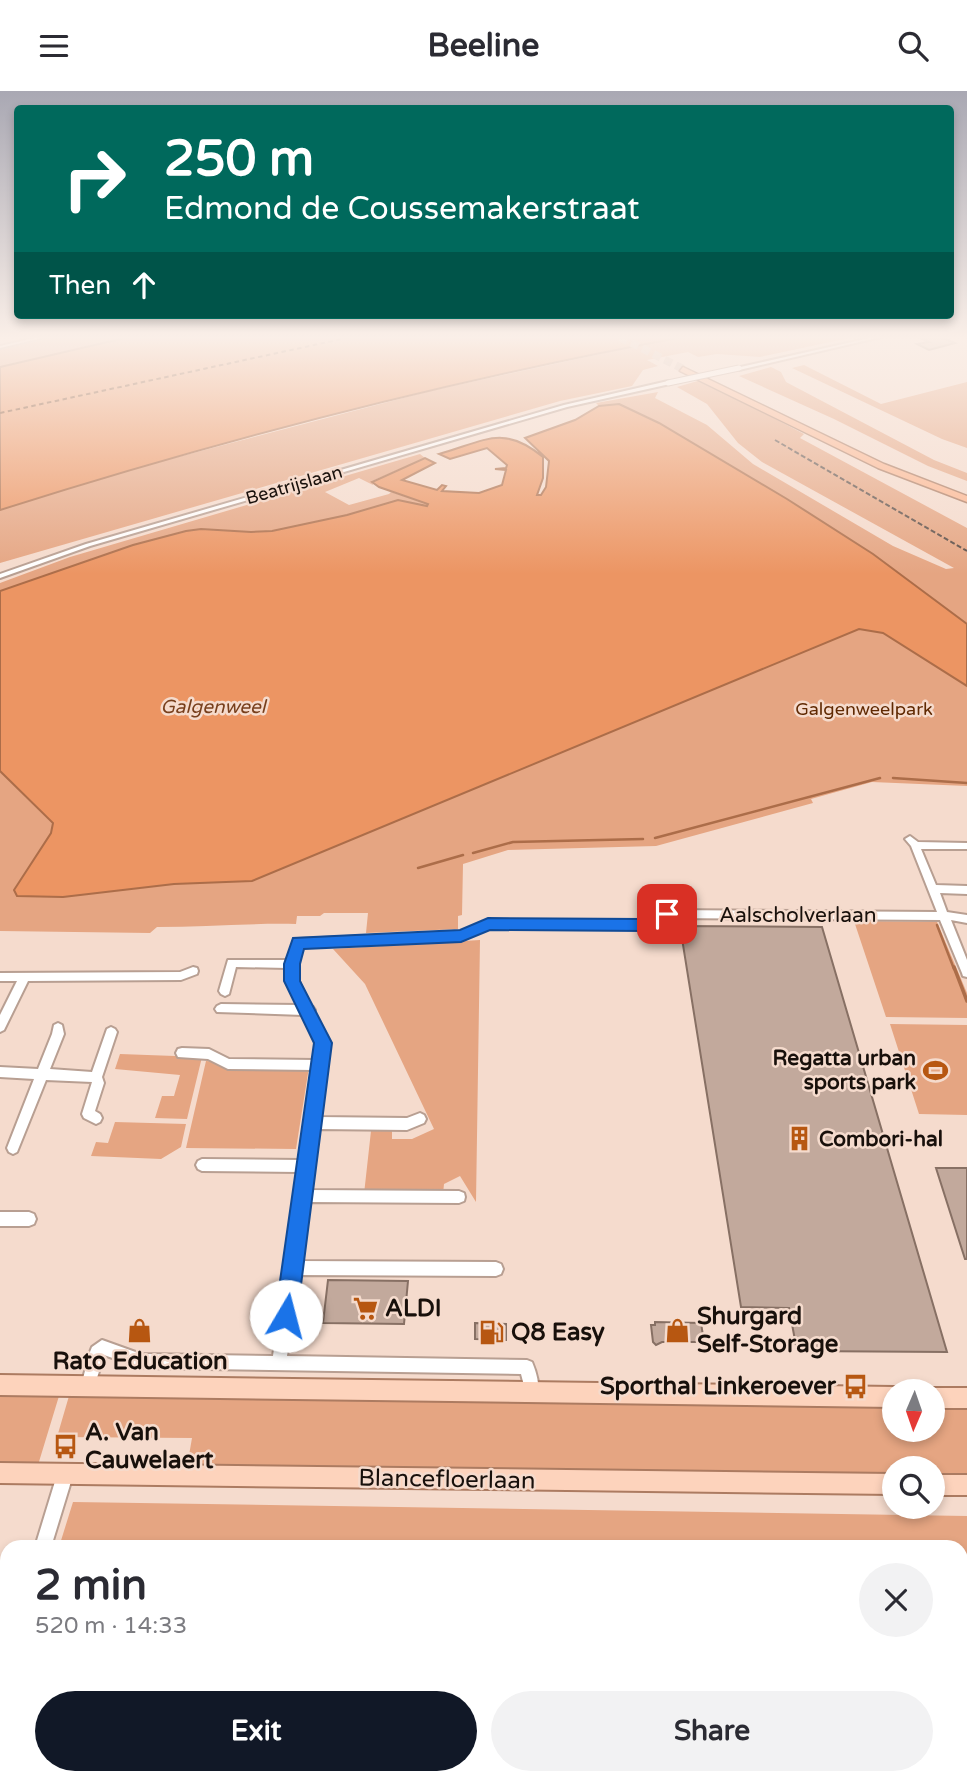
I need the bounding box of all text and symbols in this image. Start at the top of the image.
icon: menu [35,27,73,65]
text: Beeline [428,27,539,65]
icon: search [894,27,932,65]
text: 250 m [164,130,314,189]
icon: right [49,133,140,224]
text: Edmond de Coussemakerstraat [164,190,640,228]
icon: ahead [125,266,163,304]
text: Then [49,270,111,301]
street label: Beatrijslaan [243,461,345,509]
water label: Galgenweel [160,696,268,718]
park label: Galgenweelpark [795,698,933,720]
pin [637,884,697,944]
icon: arrive [648,895,686,933]
street label: Aalscholverlaan [719,903,877,928]
place label: Regatta urban sports park [772,1046,917,1095]
sports icon: Regatta urban sports park [922,1056,950,1084]
building icon: Combori-hal [785,1125,813,1153]
place label: Combori-hal [819,1127,943,1152]
position arrow [249,1279,323,1353]
supermarket icon: ALDI [351,1294,379,1322]
place label: ALDI [385,1294,442,1323]
place label: Shurgard Self-Storage [697,1302,839,1359]
shop icon: Rato Education [126,1316,154,1344]
shop icon: Shurgard Self-Storage [663,1316,691,1344]
fuel station icon: Q8 Easy [477,1318,505,1346]
place label: Q8 Easy [511,1318,605,1347]
place label: Rato Education [52,1347,228,1376]
place label: Sporthal Linkeroever [600,1372,837,1401]
bus stop icon: Sporthal Linkeroever [842,1372,870,1400]
north arrow [882,1379,945,1442]
map controls [882,1379,945,1519]
place label: A. Van Cauwelaert [85,1418,214,1475]
bus stop icon: A. Van Cauwelaert [51,1432,79,1460]
button: search [882,1456,945,1519]
street label: Blancefloerlaan [358,1463,536,1496]
text: 2 min [35,1560,147,1611]
button: close [859,1563,933,1637]
text: 520 m · 14:33 [35,1612,187,1640]
button: Exit [35,1691,477,1771]
button: Share [491,1691,933,1771]

